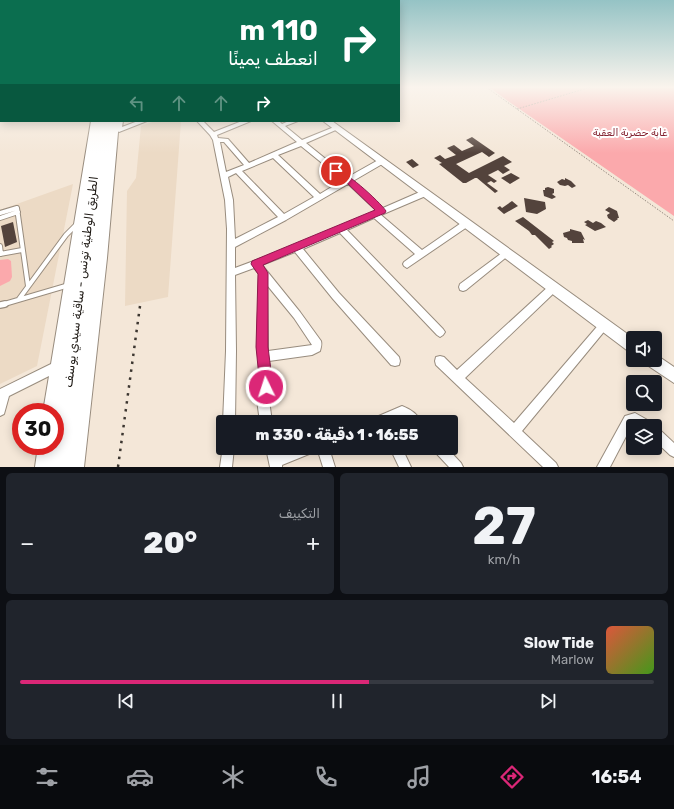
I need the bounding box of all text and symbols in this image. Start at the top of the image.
text: 110 m [240,14,318,47]
icon: right [332,16,384,68]
text: انعطف يمينًا [228,48,318,70]
icon: left [126,92,148,114]
icon: ahead [168,92,190,114]
icon: ahead [210,92,232,114]
icon: right [252,92,274,114]
park label: غابة حضرية العقبة [593,127,668,139]
pin [319,154,353,188]
icon: arrive [325,160,347,182]
street label: الطريق الوطنية تونس - ساقية سيدي يوسف [61,176,102,389]
map controls [626,331,662,455]
button: sound [626,331,662,367]
position arrow [245,366,287,408]
button: search [626,375,662,411]
speed limit sign: 30 [12,403,64,455]
button: layers [626,419,662,455]
text: 16:55 · 1 دقيقة · 330 m [256,426,418,444]
text: 27 [472,495,536,557]
text: التكييف [279,506,320,521]
text: 20° [143,525,197,561]
text: − [20,530,34,557]
text: + [306,530,320,557]
text: km/h [488,552,520,567]
text: Slow Tide [524,634,594,652]
text: Marlow [551,652,594,667]
icon: previous [115,690,137,712]
icon: pause [326,690,348,712]
icon: next [537,690,559,712]
icon: filters [33,763,61,791]
icon: car [126,763,154,791]
icon: climate [219,763,247,791]
icon: phone [312,763,340,791]
icon: music [405,763,433,791]
icon: directions [498,763,526,791]
text: 16:54 [592,766,641,788]

